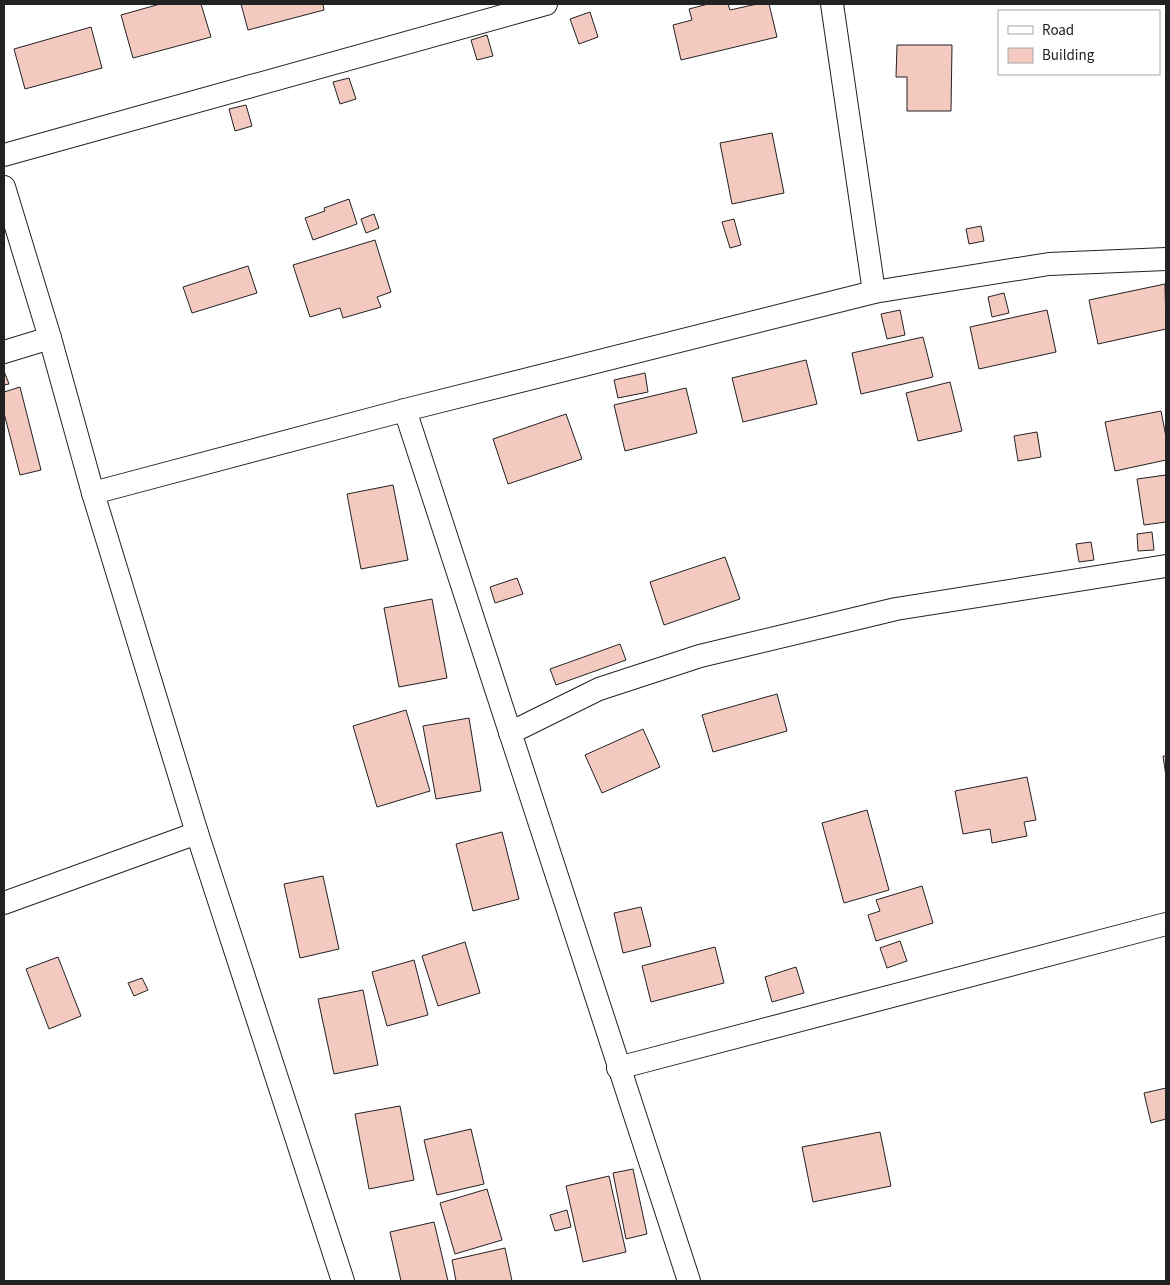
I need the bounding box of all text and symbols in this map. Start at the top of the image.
legend [998,10,1160,75]
text: Road [1042,20,1074,41]
text: Building [1042,45,1095,66]

